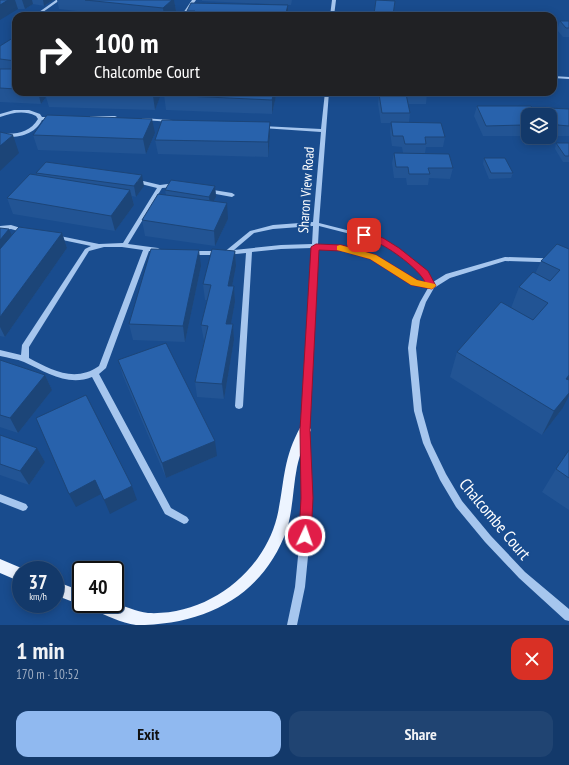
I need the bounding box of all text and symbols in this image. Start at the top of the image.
text: 100 m [94,24,158,61]
icon: right [28,28,80,80]
text: Chalcombe Court [94,60,200,83]
map controls [521,108,557,144]
button: layers [521,108,557,144]
street label: Sharon View Road [294,146,318,234]
pin [347,218,381,252]
icon: arrive [353,224,375,246]
street label: Chalcombe Court [454,474,536,565]
position arrow [284,515,326,557]
speed limit sign: 40 [72,561,124,613]
text: 37 [28,569,48,595]
text: km/h [29,590,47,603]
text: 1 min [16,635,64,666]
button: close [511,638,553,680]
text: 170 m · 10:52 [16,666,79,683]
button: Exit [16,711,281,757]
button: Share [289,711,553,757]

